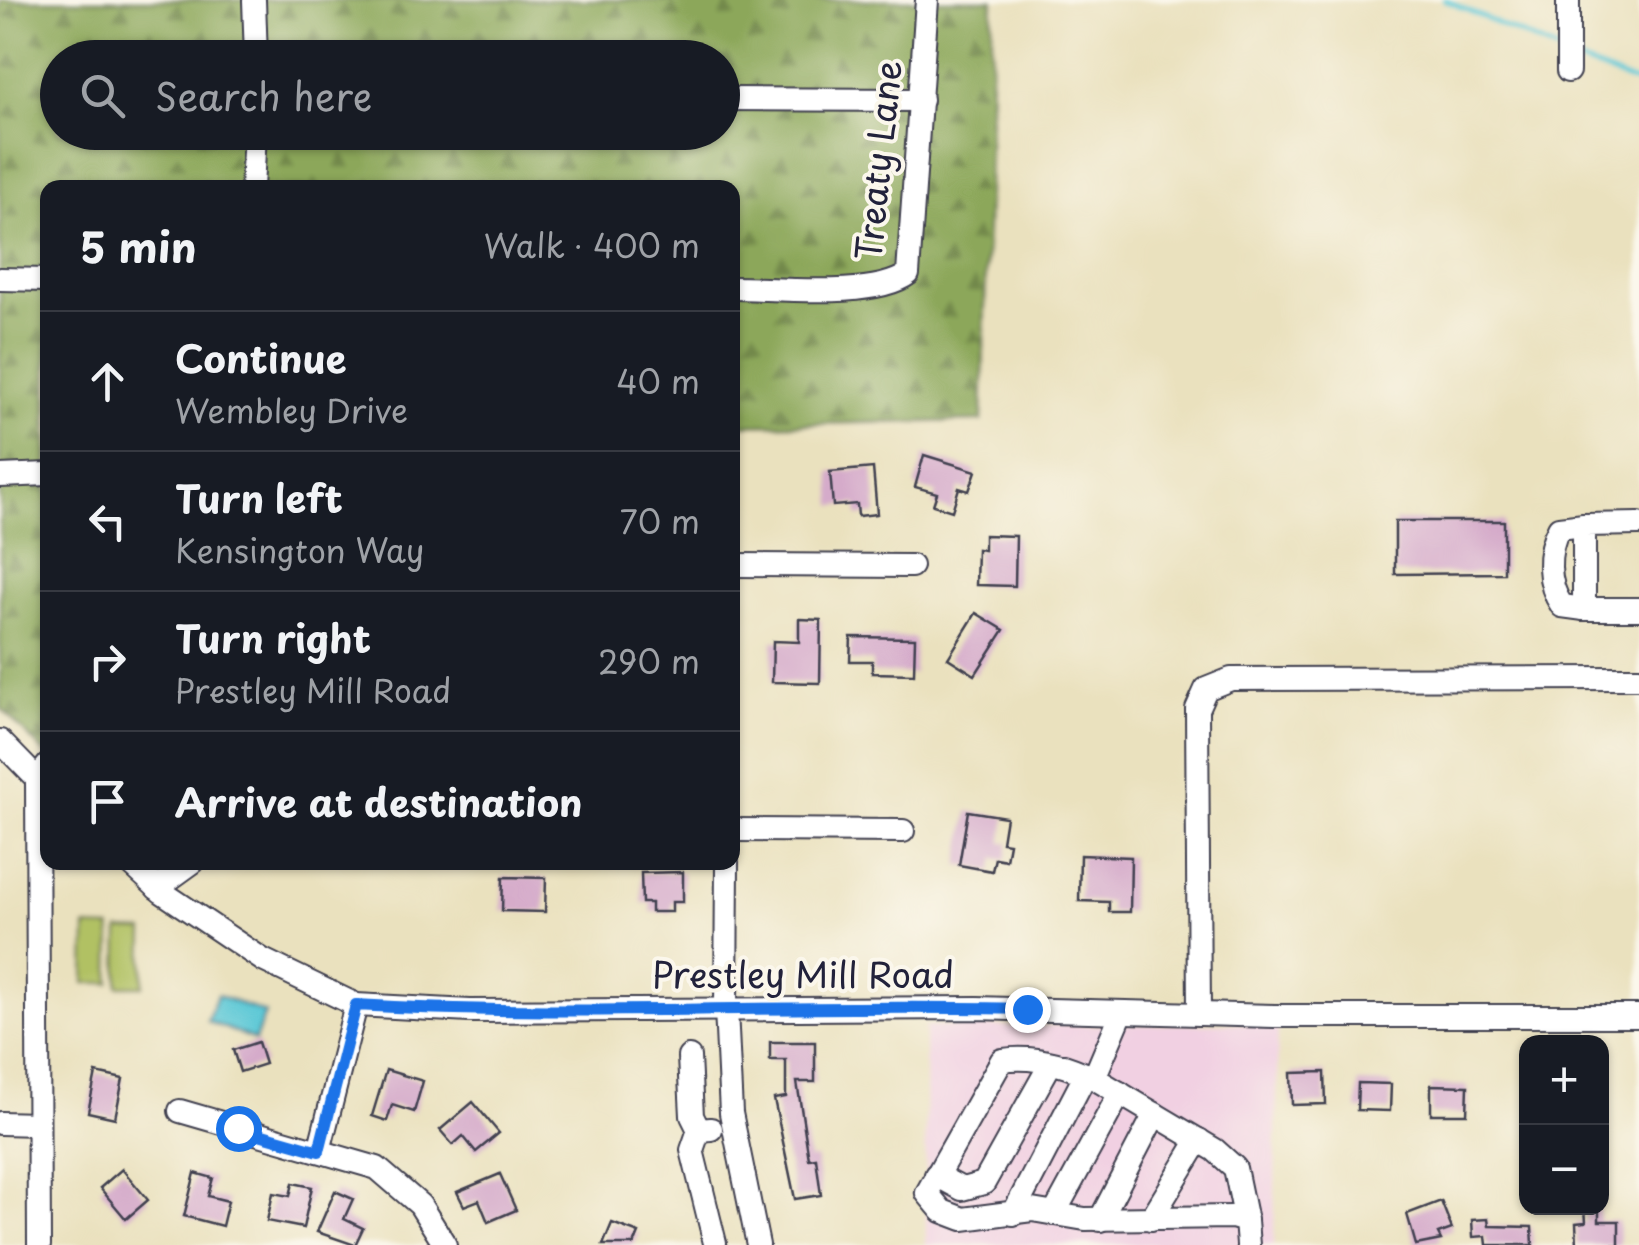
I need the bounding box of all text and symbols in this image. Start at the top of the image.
search box [40,40,740,150]
street label: Treaty Lane [840,57,914,263]
text: Search here [155,67,372,124]
icon: search [75,68,130,123]
text: 5 min [80,214,197,277]
text: Walk · 400 m [484,221,700,269]
text: Continue [175,329,346,386]
icon: ahead [80,354,135,409]
text: 40 m [616,357,700,405]
text: Wembley Drive [175,386,408,434]
text: Turn left [175,469,343,526]
icon: left [80,494,135,549]
text: 70 m [620,497,700,545]
text: Kensington Way [175,526,424,574]
text: Turn right [175,609,371,666]
icon: right [80,634,135,689]
text: 290 m [598,637,700,685]
text: Prestley Mill Road [175,666,451,714]
text: Arrive at destination [175,773,583,830]
icon: arrive [80,774,135,829]
street label: Prestley Mill Road [652,947,954,1000]
route end [1005,987,1051,1033]
map controls [1519,1035,1609,1215]
button: + [1519,1035,1609,1125]
route start [216,1106,262,1152]
button: − [1519,1125,1609,1215]

